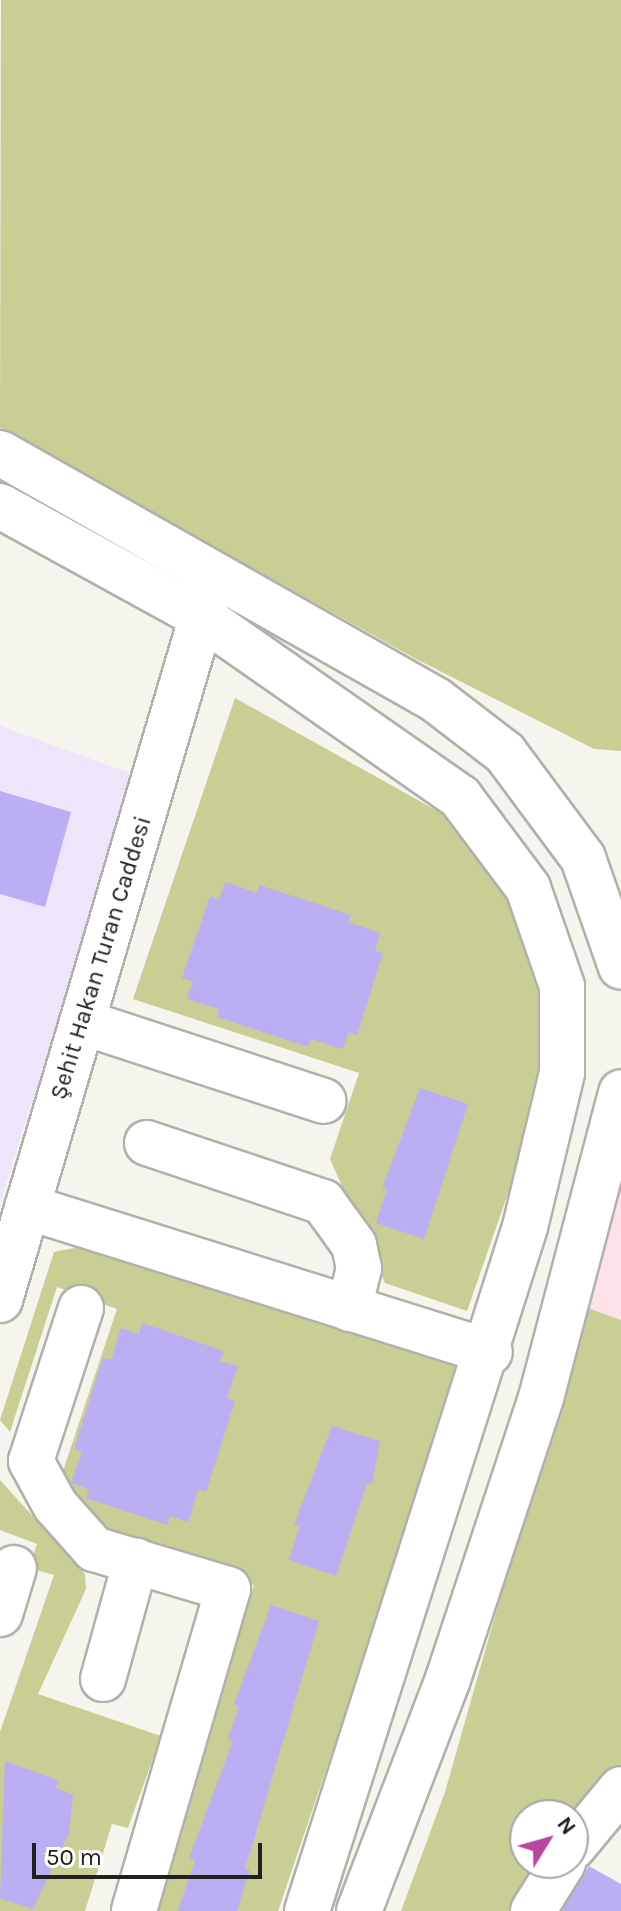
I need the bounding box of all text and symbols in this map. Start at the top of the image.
street label: Şehit Hakan Turan Caddesi [44,813,158,1103]
north arrow [509,1799,589,1879]
text: N [551,1812,582,1840]
scale bar [36,1827,266,1877]
text: 50 m [46,1843,102,1871]

